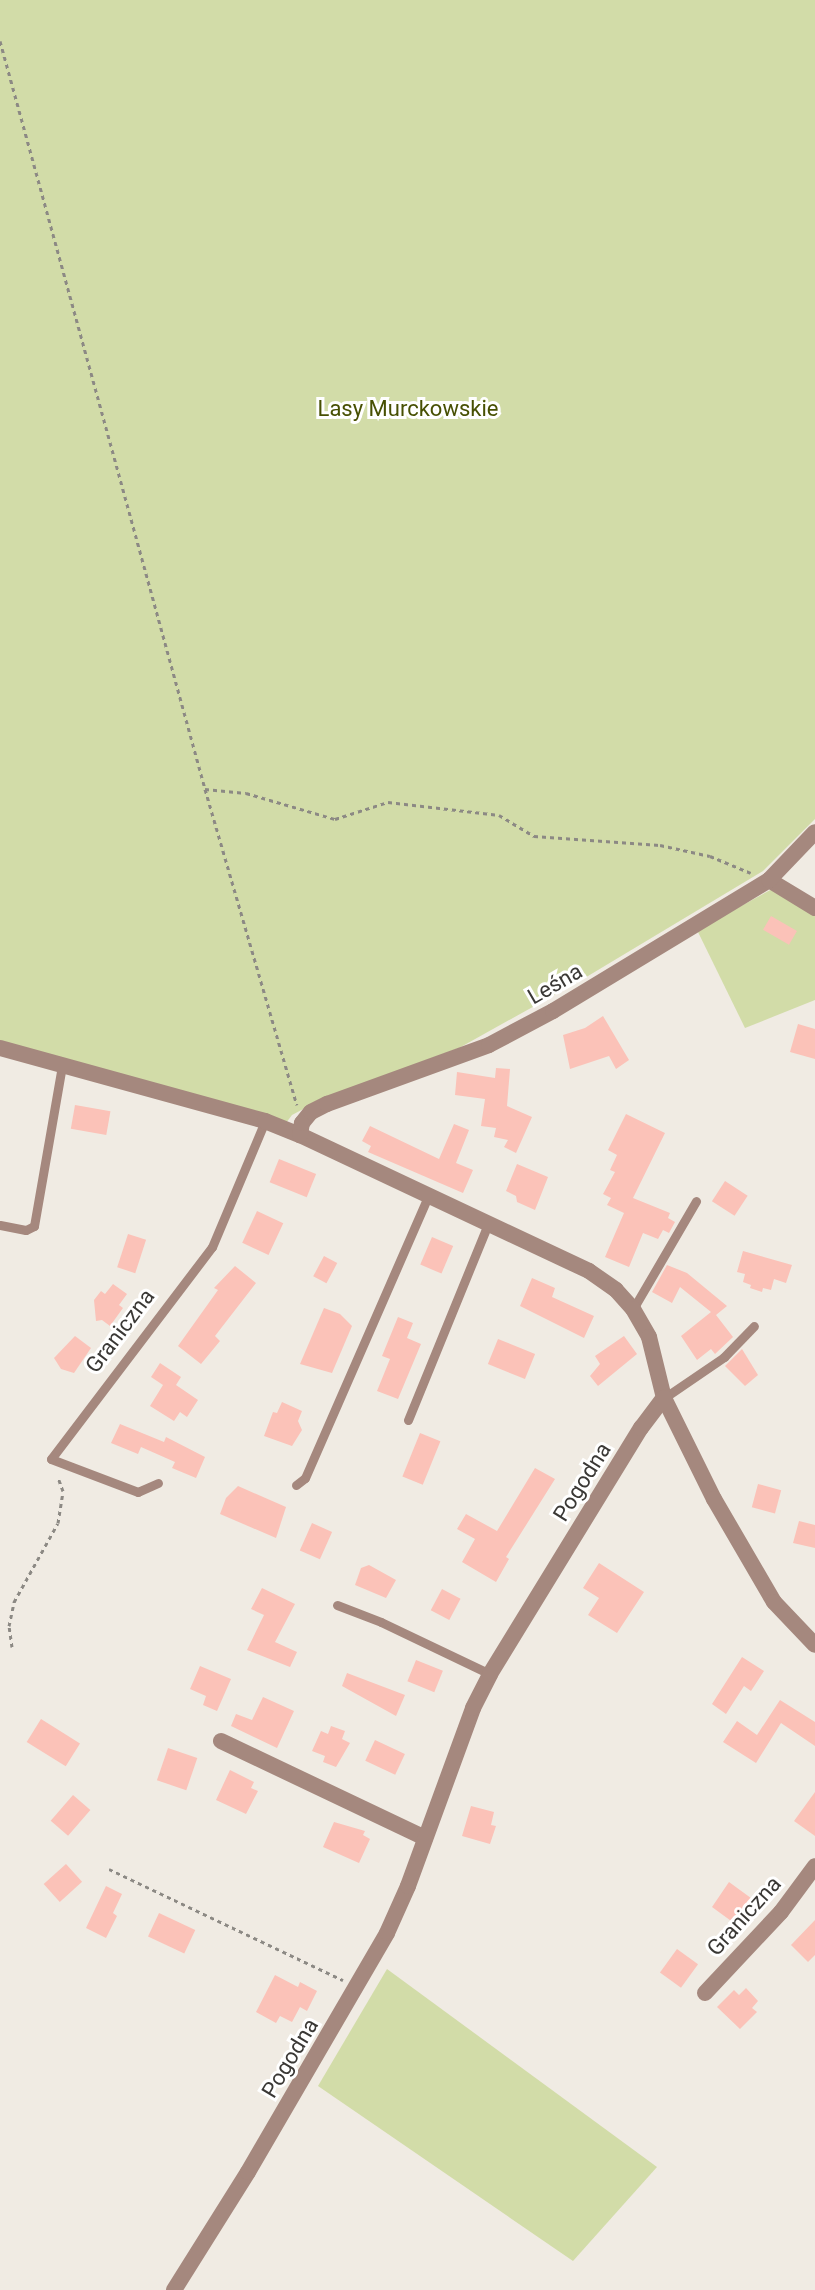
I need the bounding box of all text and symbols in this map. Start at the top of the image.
park label: Lasy Murckowskie [318,396,498,422]
street label: Leśna [523,958,587,1010]
street label: Graniczna [80,1284,160,1378]
street label: Pogodna [548,1438,616,1526]
street label: Graniczna [701,1871,787,1961]
street label: Pogodna [256,2014,324,2102]

